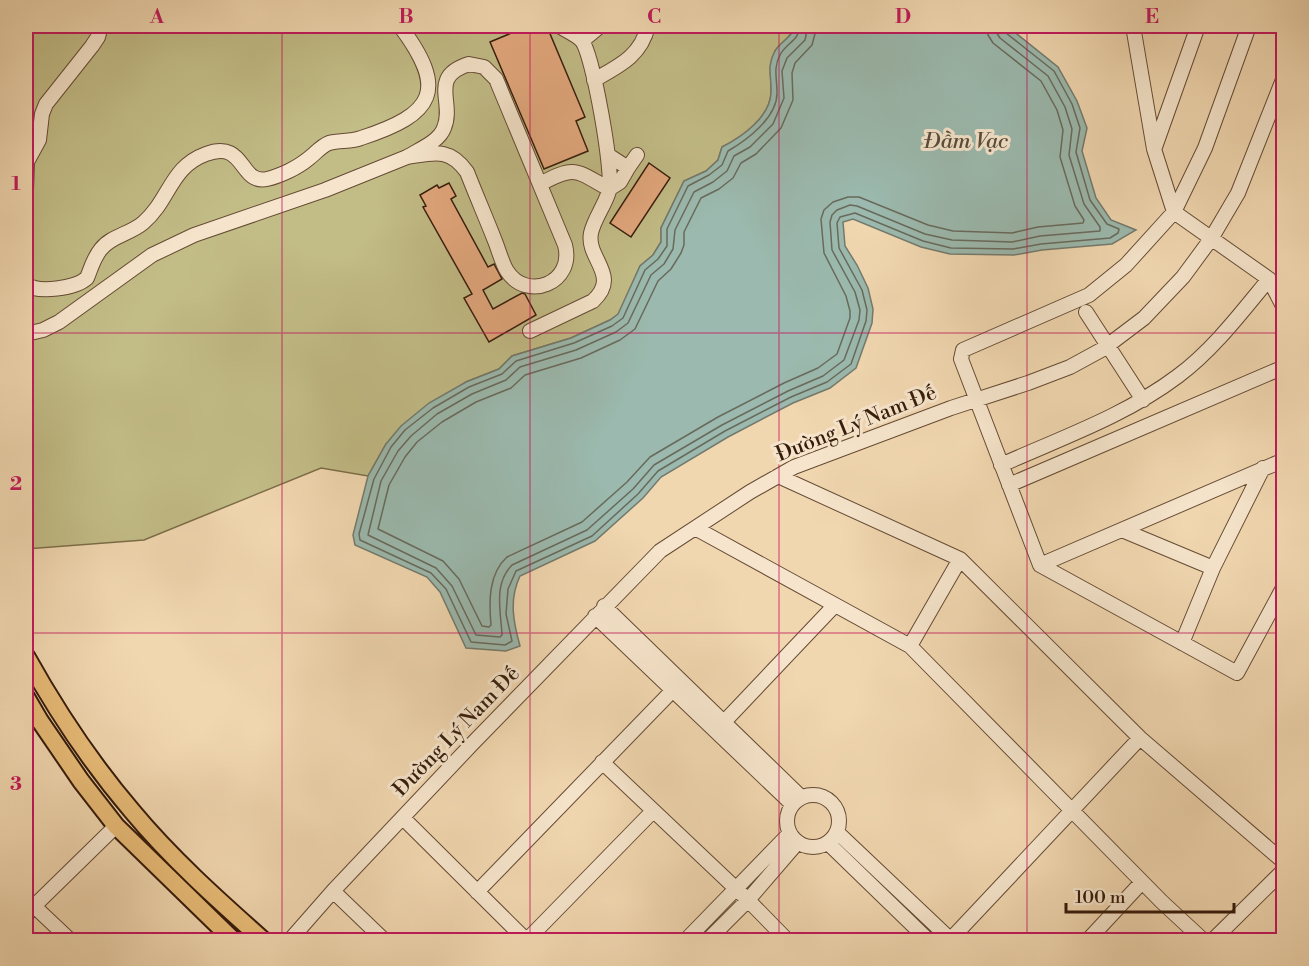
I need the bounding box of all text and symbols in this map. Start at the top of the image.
text: A [149,5,165,30]
text: B [398,5,414,30]
text: C [647,5,661,30]
text: D [895,5,911,30]
text: E [1145,5,1159,30]
water label: Đầm Vạc [923,128,1009,155]
text: 1 [11,172,21,197]
street label: Đường Lý Nam Đế [772,380,941,468]
text: 2 [10,472,22,497]
street label: Đường Lý Nam Đế [388,661,526,802]
text: 3 [10,772,22,797]
scale bar [1066,876,1234,914]
text: 100 m [1075,886,1126,909]

